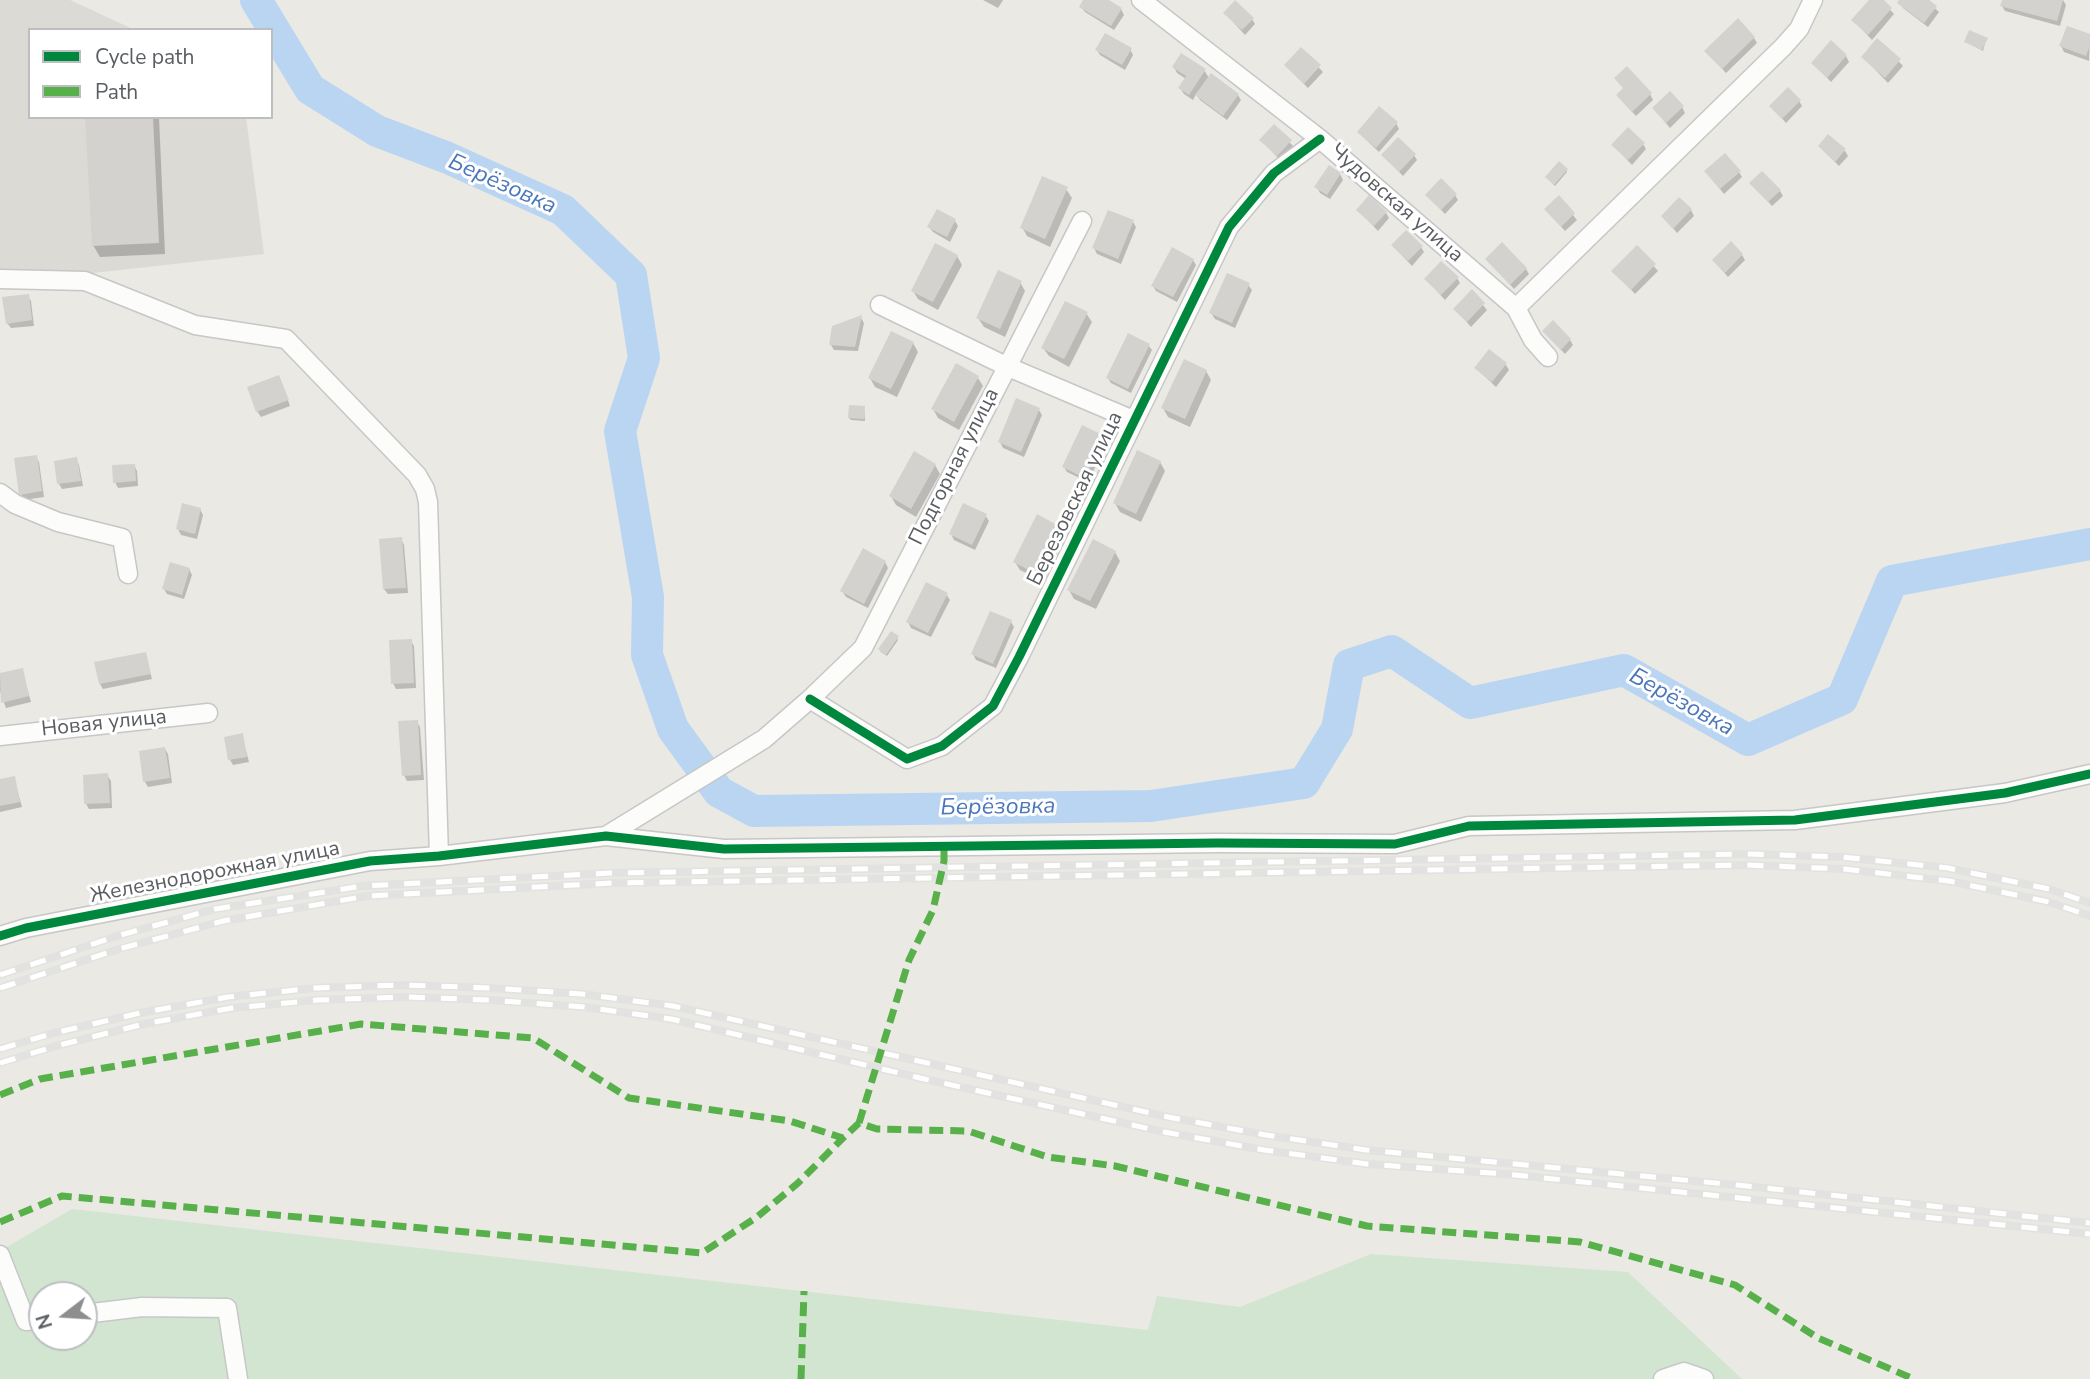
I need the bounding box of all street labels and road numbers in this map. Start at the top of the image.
street label: Чудовская улица [1324,139,1468,269]
street label: Подгорная улица [905,384,1005,550]
street label: Березовская улица [1023,408,1129,590]
street label: Новая улица [40,705,168,743]
street label: Железнодорожная улица [88,836,342,910]

